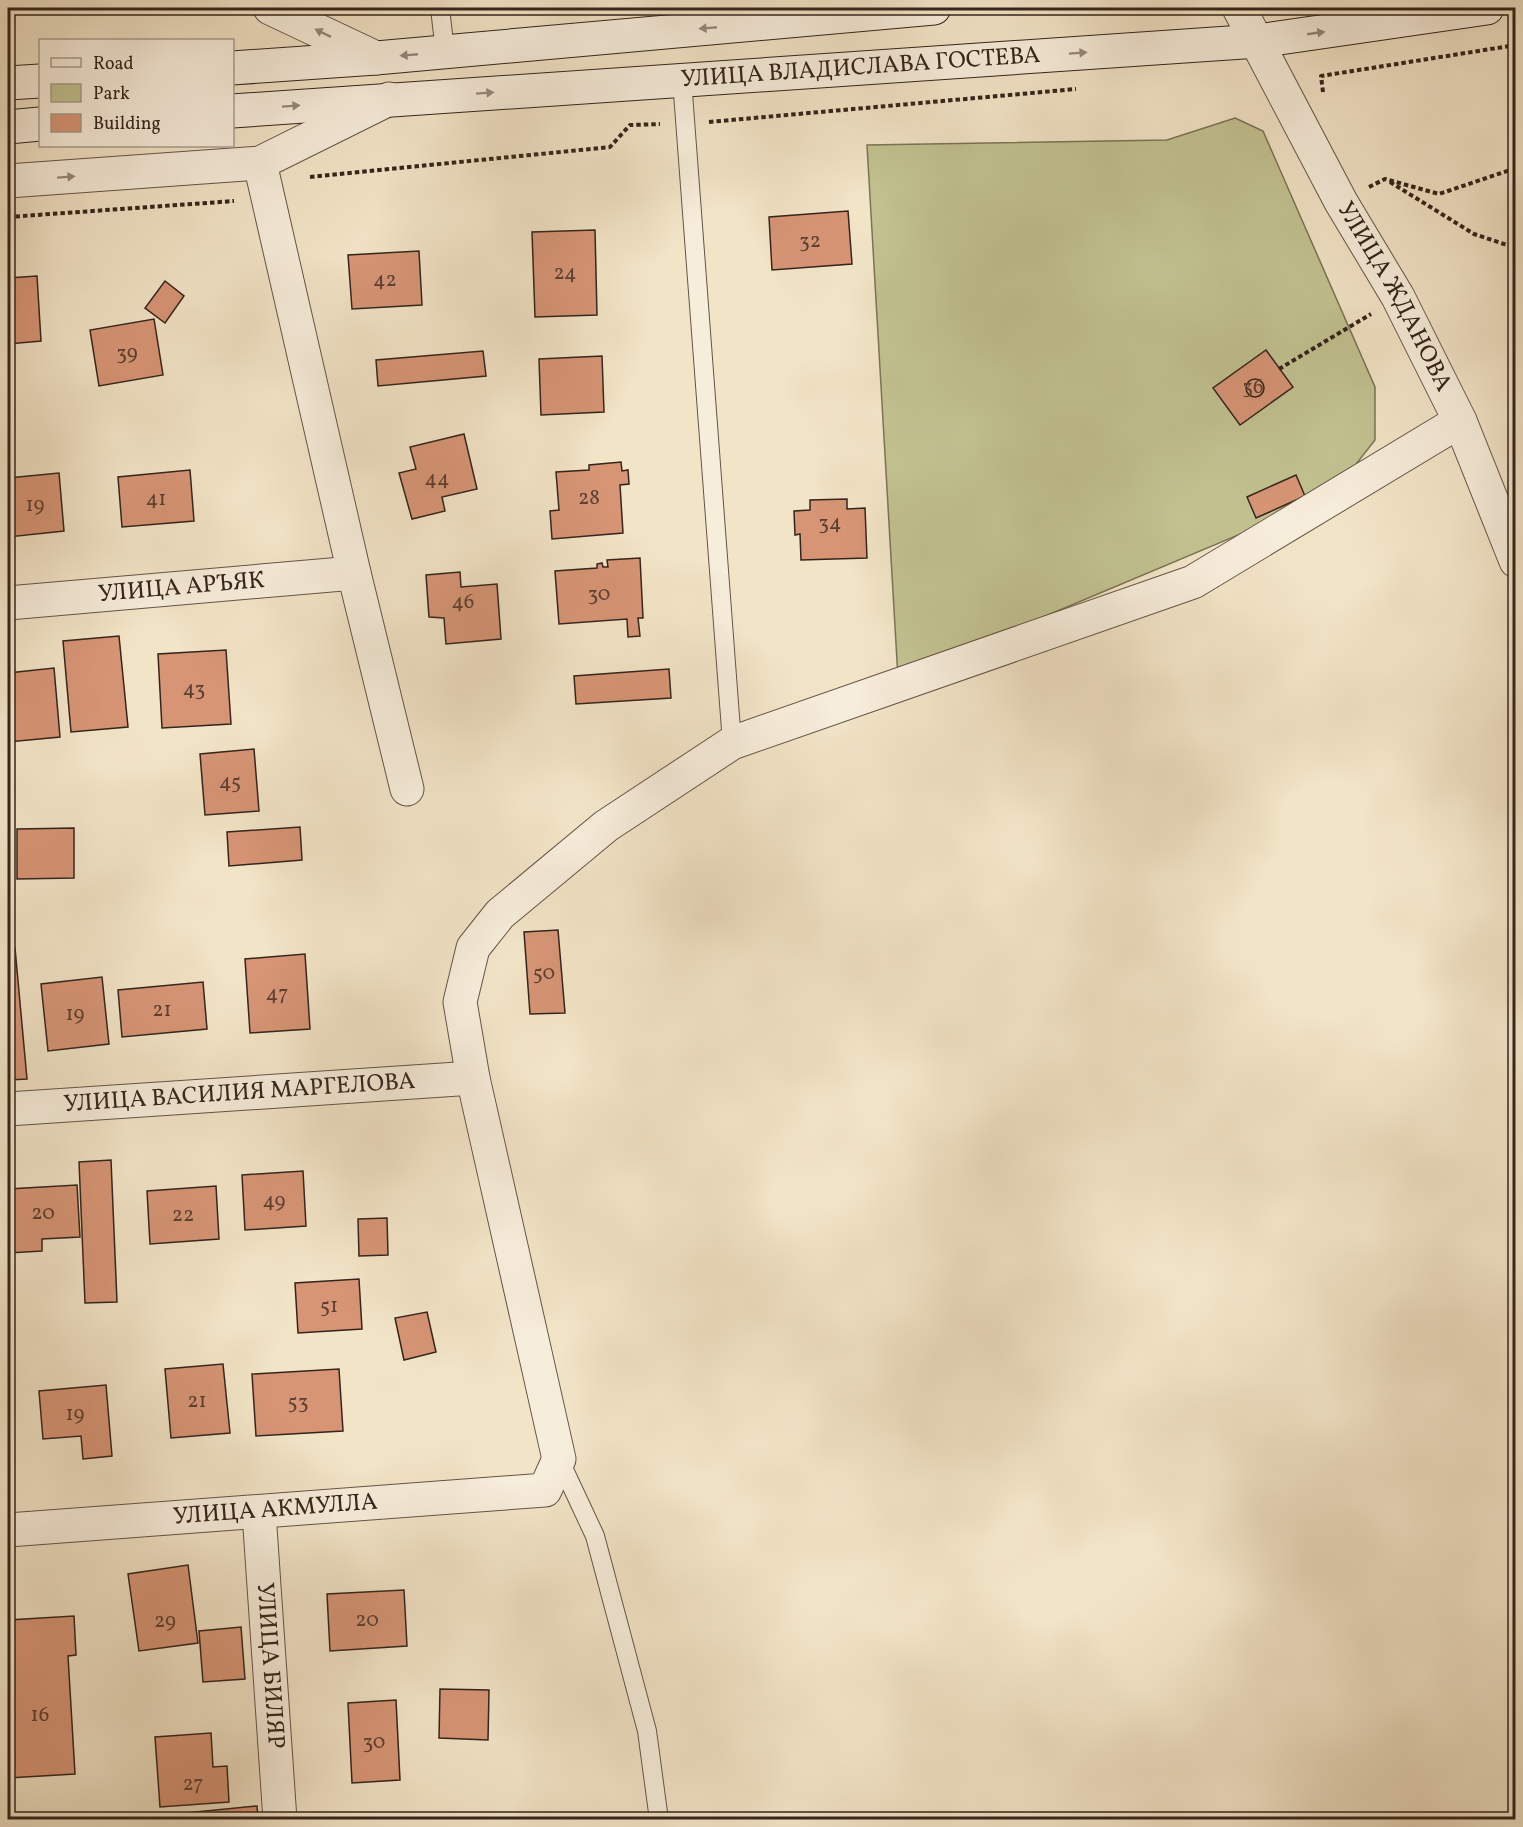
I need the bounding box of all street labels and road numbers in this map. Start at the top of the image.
street label: УЛИЦА ВЛАДИСЛАВА ГОСТЕВА [680,39,1042,97]
street label: УЛИЦА ЖДАНОВА [1328,196,1460,398]
street label: УЛИЦА АРЪЯК [97,564,266,612]
street label: УЛИЦА ВАСИЛИЯ МАРГЕЛОВА [63,1065,416,1122]
street label: УЛИЦА АКМУЛЛА [172,1486,379,1535]
street label: УЛИЦА БИЛЯР [247,1581,292,1750]

